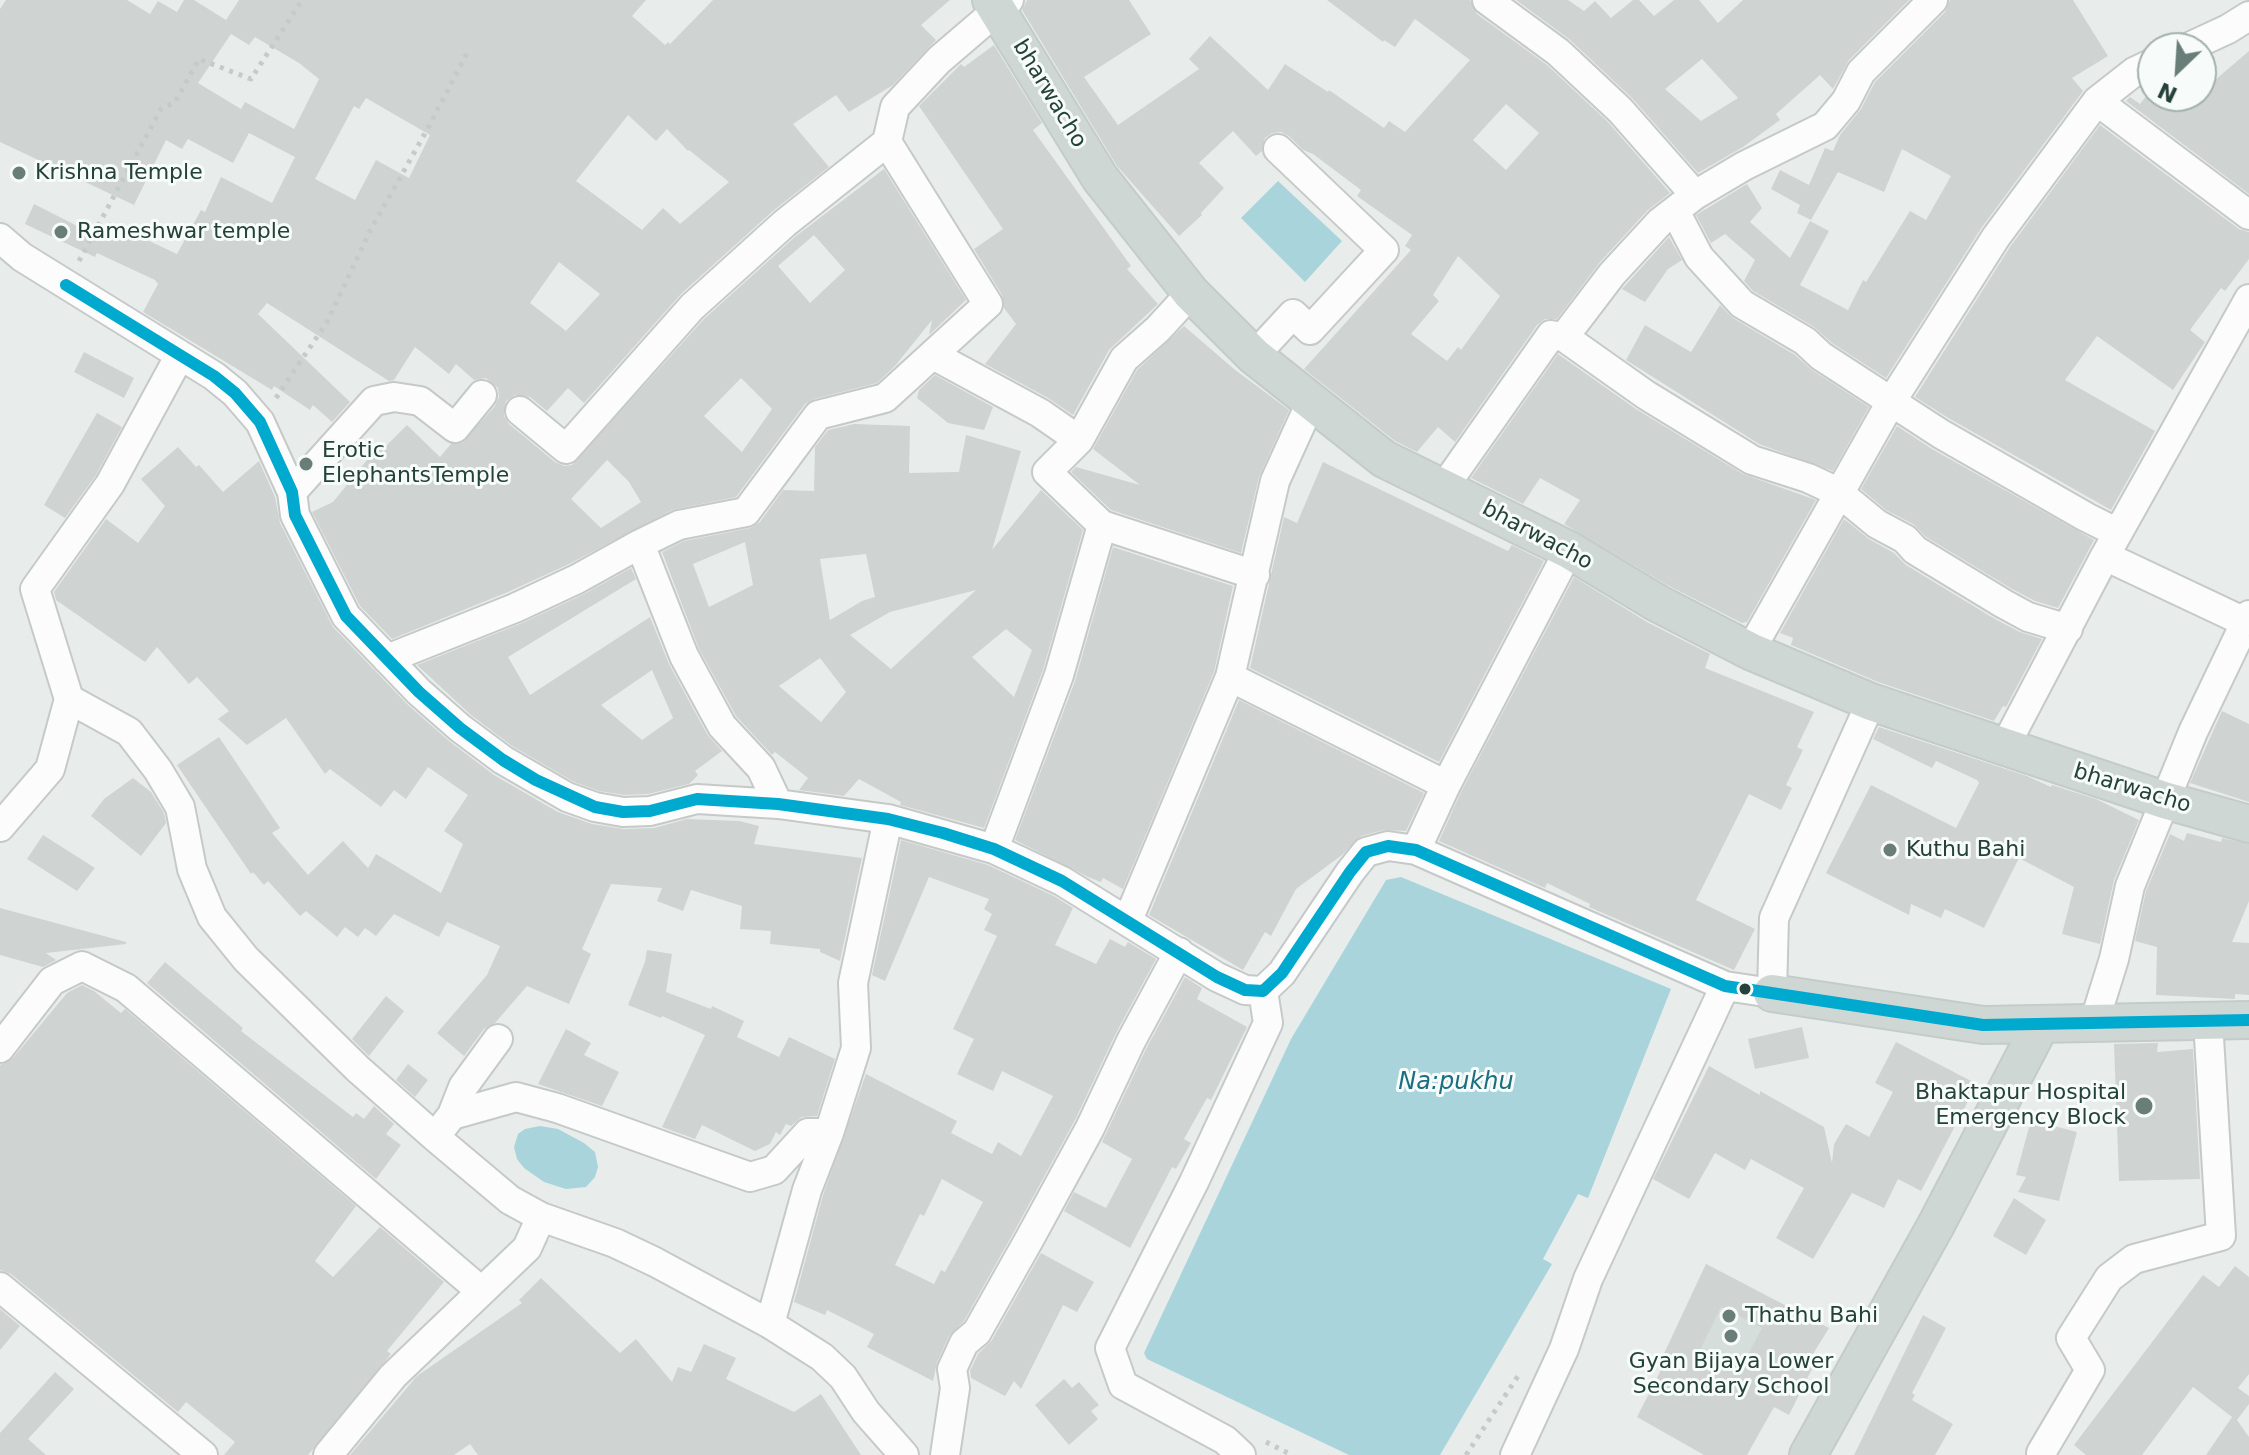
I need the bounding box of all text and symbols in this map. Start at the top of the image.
north arrow [2137,32,2217,112]
street label: bharwacho [1006,35,1092,153]
text: N [2154,77,2181,108]
place label: Krishna Temple [35,160,203,186]
marker: Krishna Temple [10,164,28,182]
place label: Rameshwar temple [77,219,290,245]
marker: Rameshwar temple [52,223,70,241]
place label: Erotic ElephantsTemple [322,438,509,490]
marker: Erotic ElephantsTemple [297,455,315,473]
street label: bharwacho [1477,496,1597,576]
street label: bharwacho [2070,759,2194,819]
place label: Kuthu Bahi [1906,837,2025,863]
marker: Kuthu Bahi [1881,841,1899,859]
unlabelled marker [1737,981,1753,997]
water label: Na:pukhu [1398,1069,1514,1097]
place label: Bhaktapur Hospital Emergency Block [1915,1080,2126,1132]
marker: Bhaktapur Hospital Emergency Block [2133,1095,2155,1117]
place label: Thathu Bahi [1745,1303,1878,1329]
marker: Thathu Bahi [1720,1307,1738,1325]
marker: Gyan Bijaya Lower Secondary School [1722,1327,1740,1345]
place label: Gyan Bijaya Lower Secondary School [1629,1349,1833,1400]

